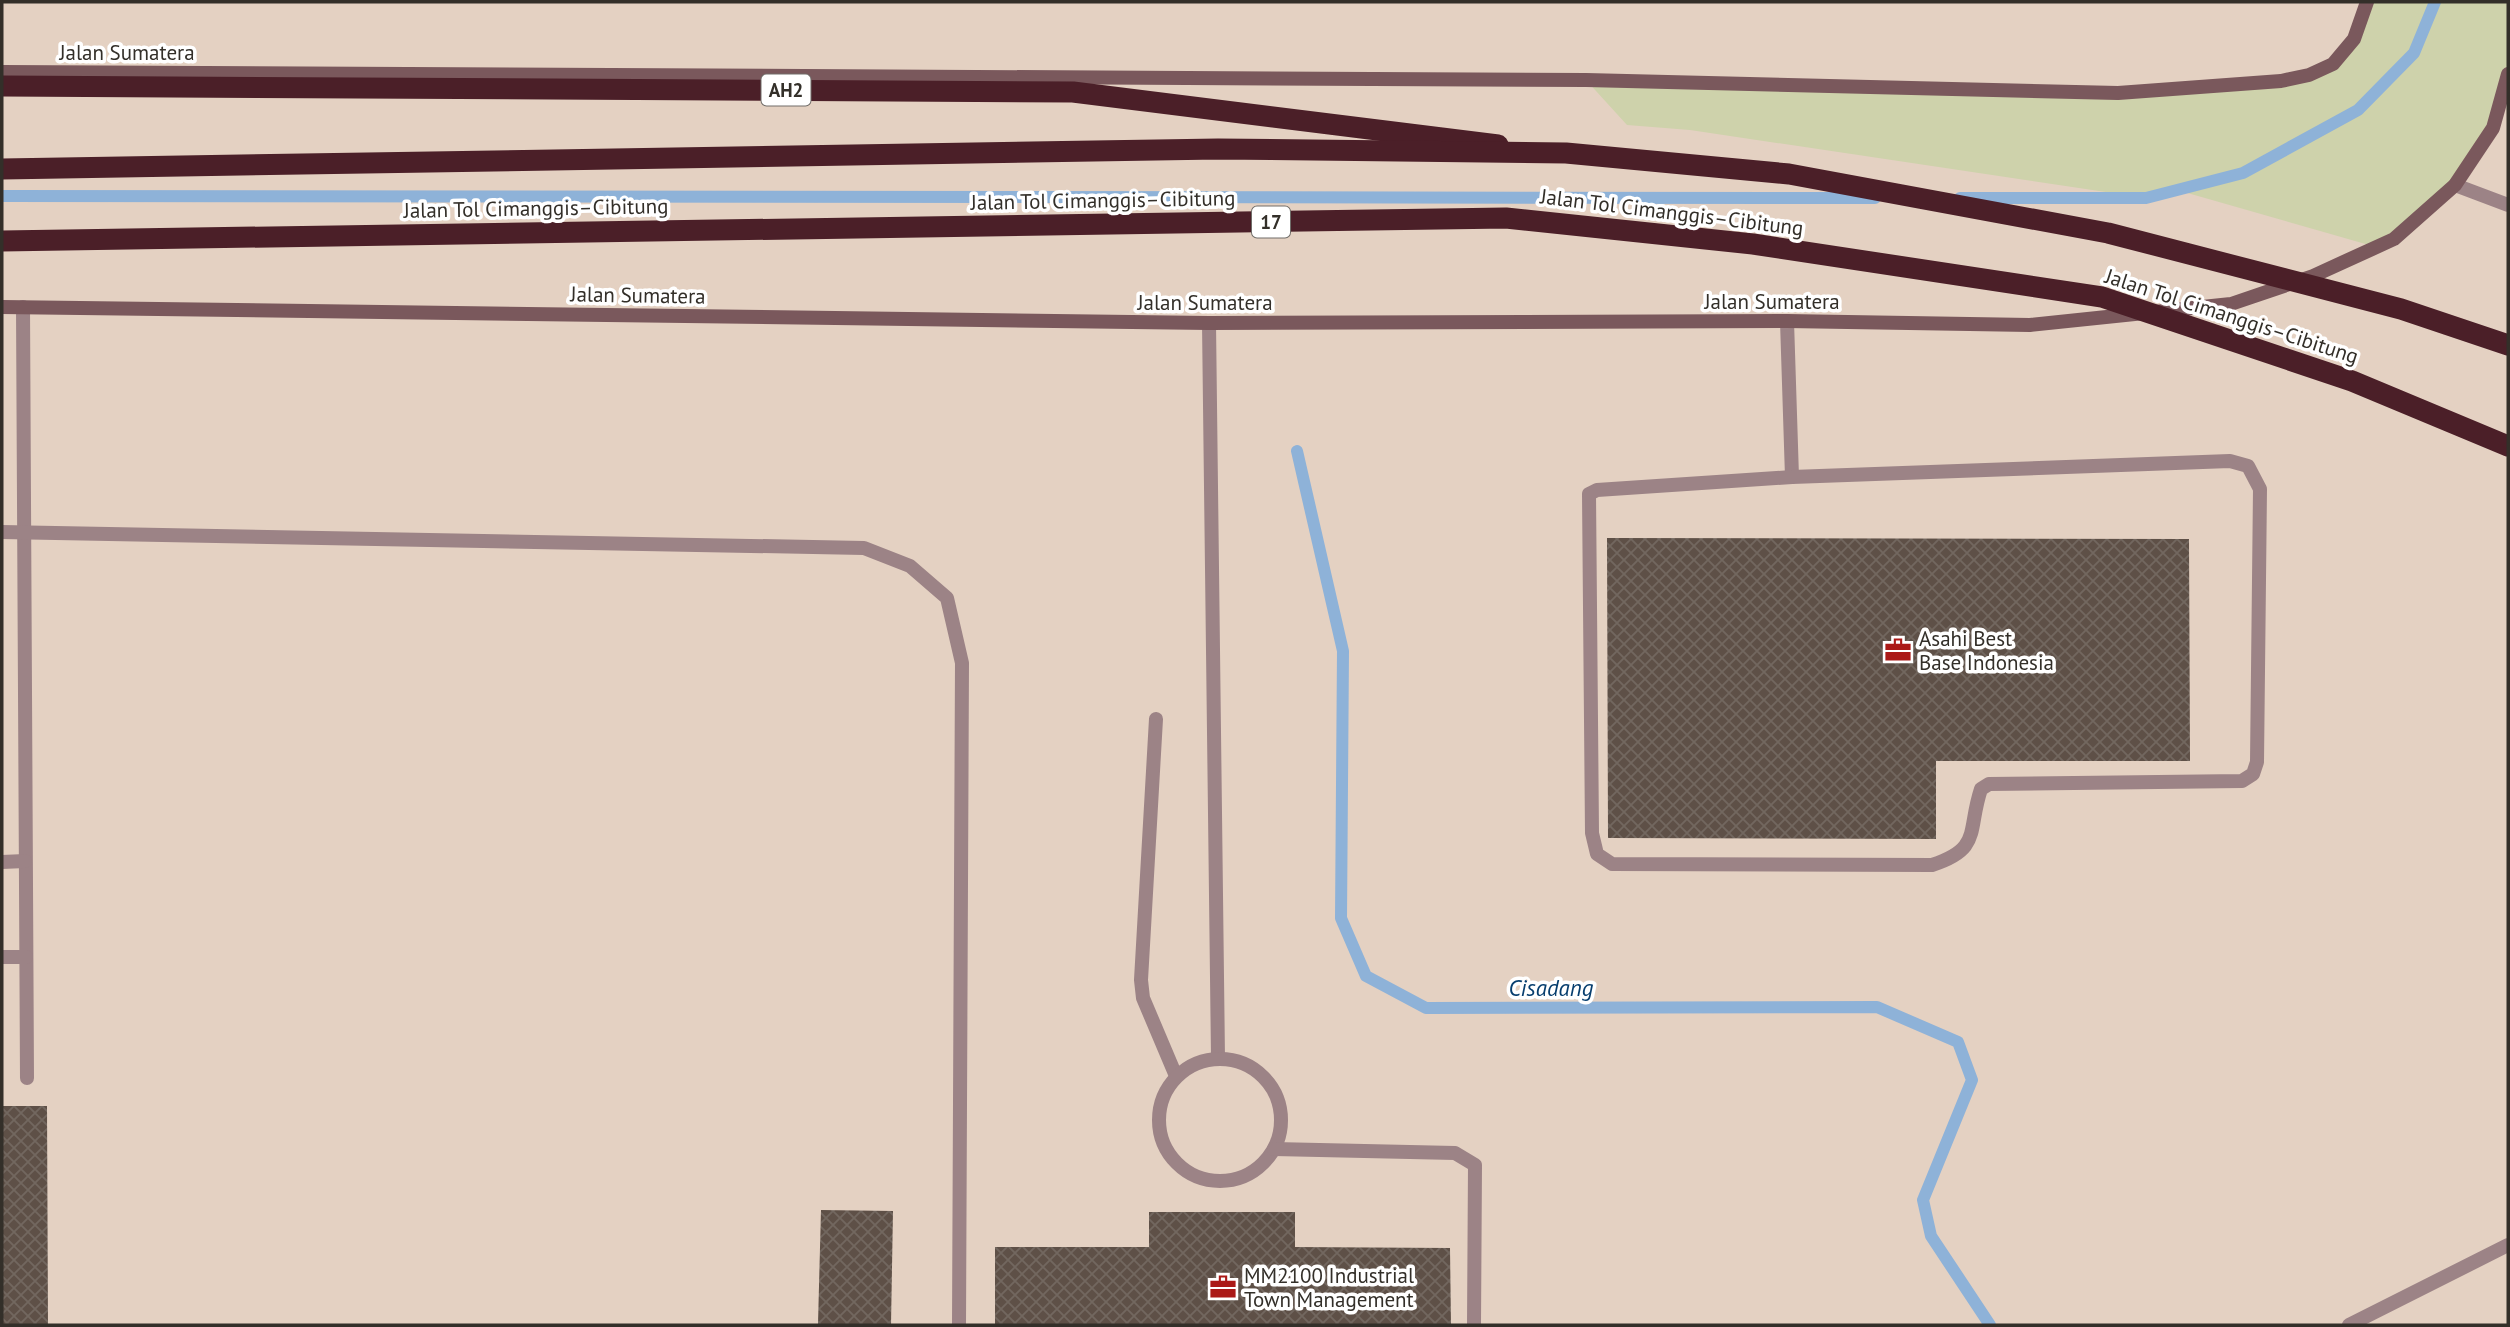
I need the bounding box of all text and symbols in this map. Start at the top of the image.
street label: Jalan Sumatera [58,39,195,66]
road number: AH2 [762,74,810,106]
street label: Jalan Tol Cimanggis–Cibitung [1538,182,1805,242]
street label: Jalan Tol Cimanggis–Cibitung [969,184,1236,216]
street label: Jalan Tol Cimanggis–Cibitung [402,192,669,224]
road number: 17 [1252,206,1290,238]
street label: Jalan Tol Cimanggis–Cibitung [2101,262,2362,370]
street label: Jalan Sumatera [569,280,706,310]
street label: Jalan Sumatera [1703,288,1840,315]
street label: Jalan Sumatera [1136,289,1273,316]
place label: Asahi Best Base Indonesia [1919,625,2054,676]
office icon: Asahi Best Base Indonesia [1883,635,1913,665]
water label: Cisadang [1509,973,1594,1002]
place label: MM2100 Industrial Town Management [1244,1262,1414,1313]
office icon: MM2100 Industrial Town Management [1208,1272,1238,1302]

